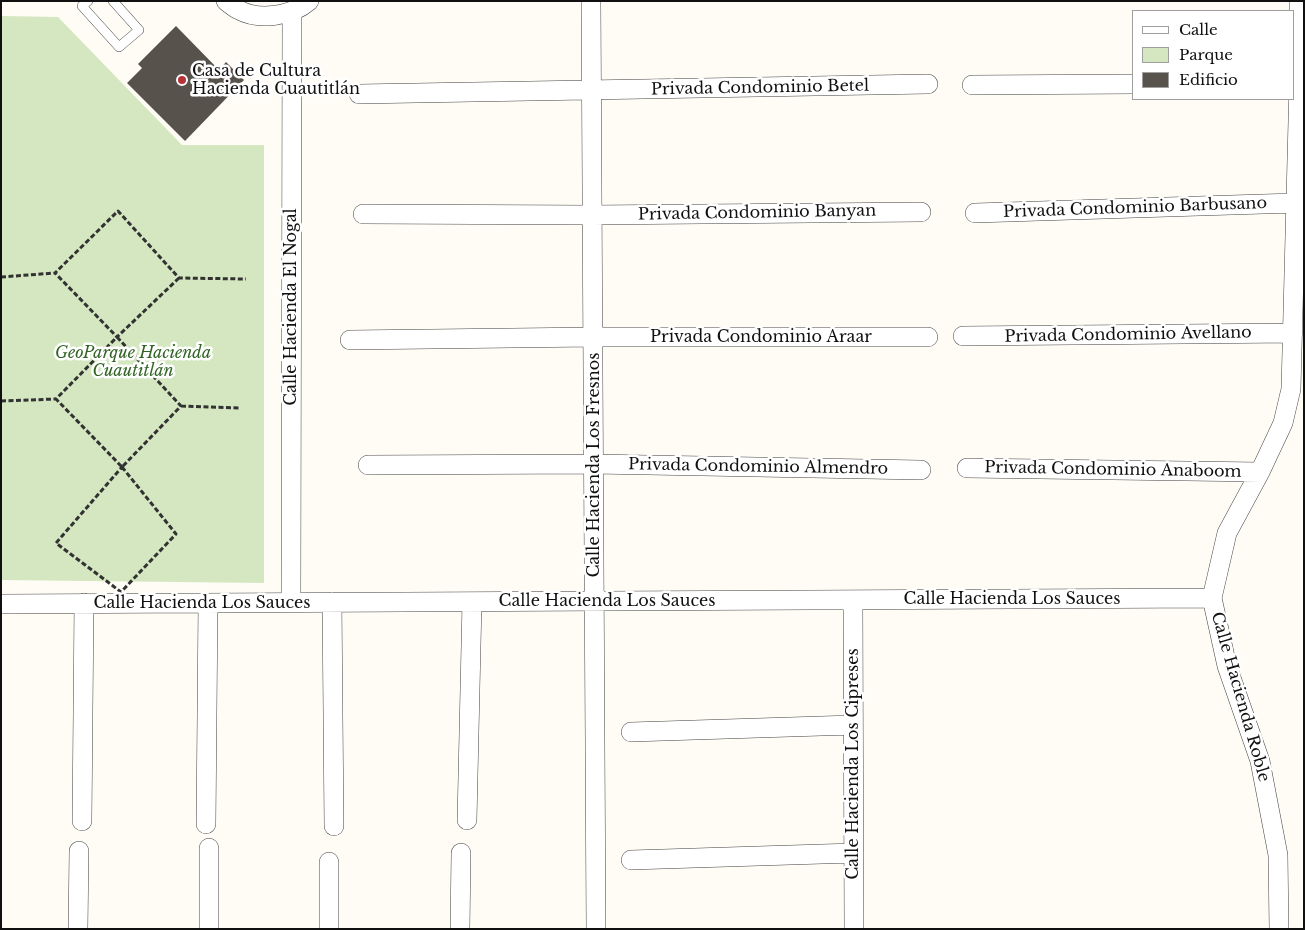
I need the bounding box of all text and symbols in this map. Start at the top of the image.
legend [1132,10,1295,100]
text: Calle [1179,20,1218,39]
text: Parque [1179,45,1233,64]
place label: Casa de Cultura Hacienda Cuautitlán [192,61,360,99]
text: Edificio [1179,70,1238,89]
marker: Casa de Cultura Hacienda Cuautitlán [176,74,188,86]
street label: Privada Condominio Betel [651,76,869,100]
street label: Privada Condominio Barbusano [1003,194,1267,222]
street label: Privada Condominio Banyan [638,201,876,225]
street label: Calle Hacienda El Nogal [281,208,301,406]
street label: Privada Condominio Avellano [1004,323,1252,347]
street label: Privada Condominio Araar [650,327,872,347]
park label: GeoParque Hacienda Cuautitlán [55,343,211,381]
street label: Calle Hacienda Los Fresnos [584,352,604,578]
street label: Privada Condominio Almendro [628,455,888,479]
street label: Privada Condominio Anaboom [984,458,1242,482]
street label: Calle Hacienda Los Sauces [904,589,1120,609]
street label: Calle Hacienda Los Sauces [499,591,715,611]
street label: Calle Hacienda Los Sauces [94,593,310,613]
street label: Calle Hacienda Roble [1207,610,1273,784]
street label: Calle Hacienda Los Cipreses [843,648,863,880]

